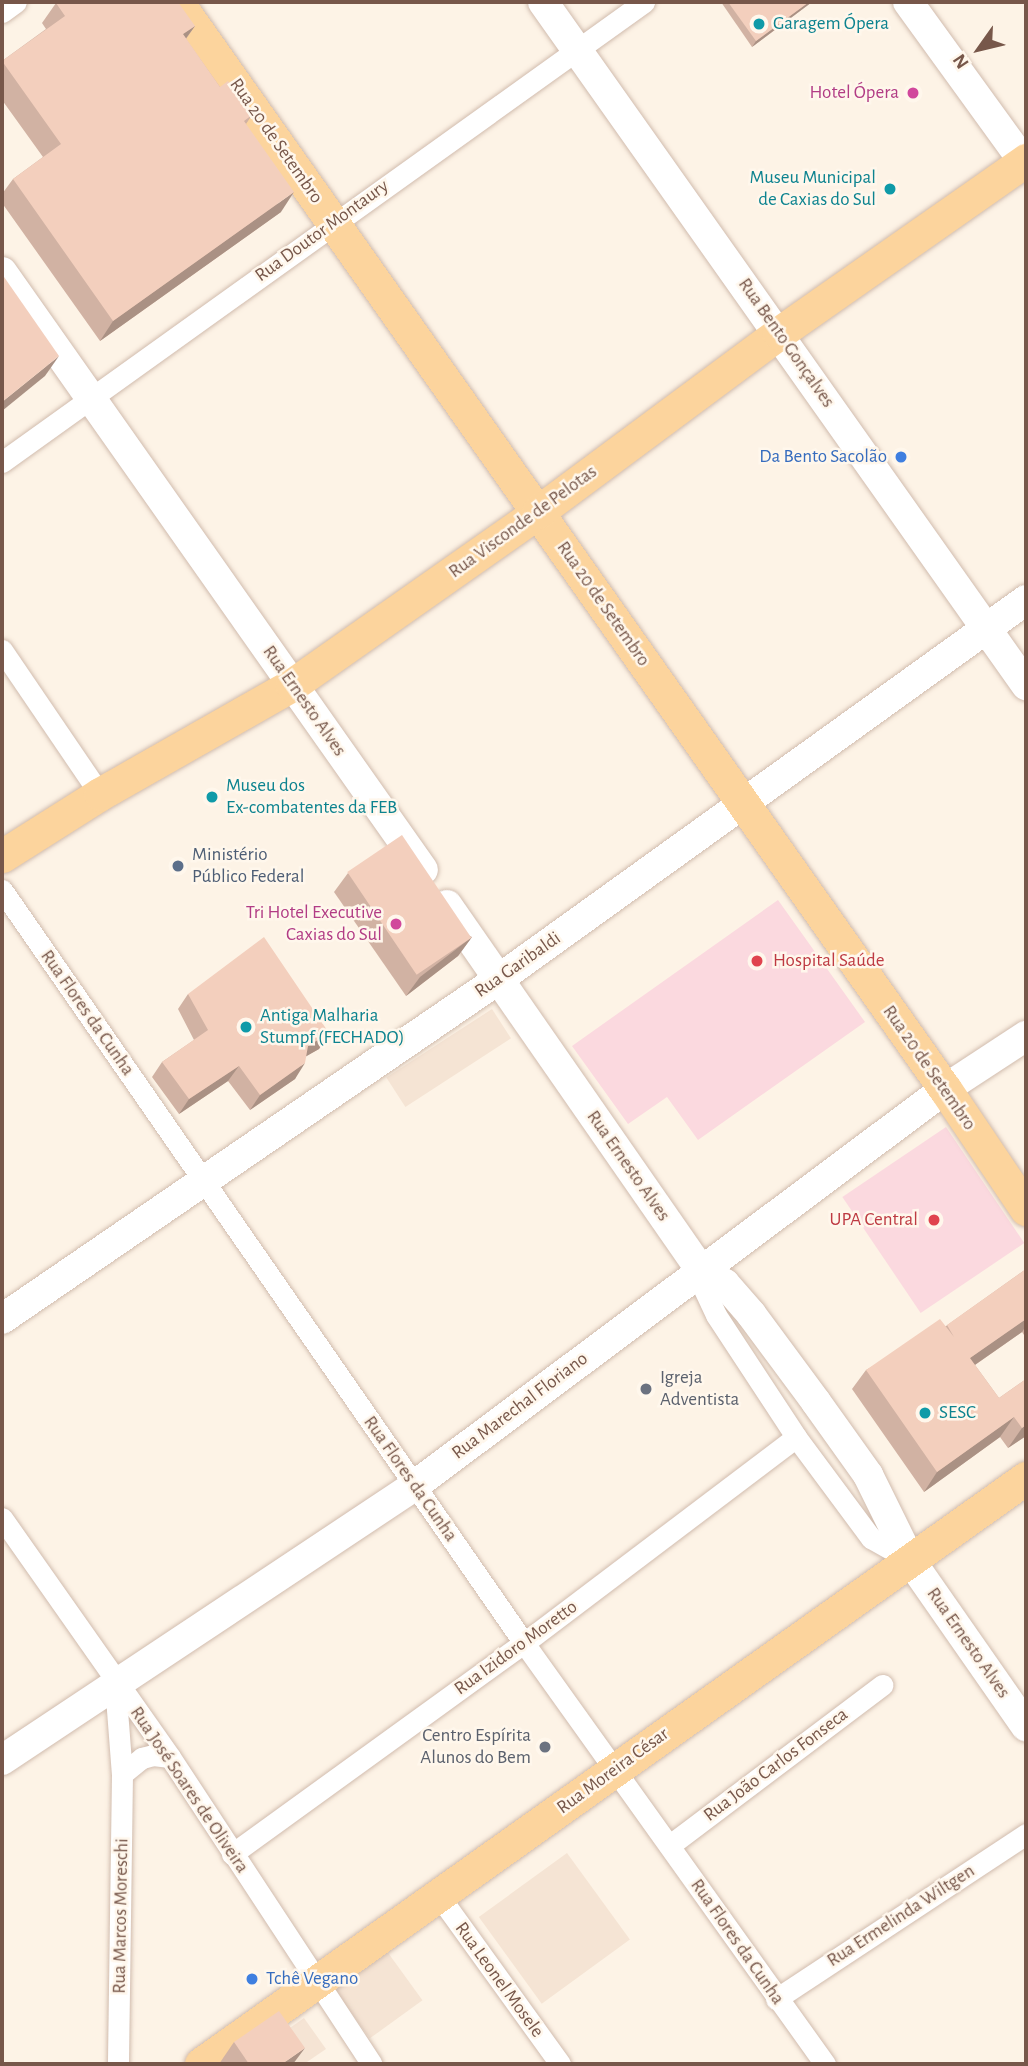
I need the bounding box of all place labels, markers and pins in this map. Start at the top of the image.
place label: Garagem Ópera [773,13,889,35]
marker: Garagem Ópera [751,16,767,32]
place label: Hotel Ópera [809,82,899,104]
marker: Hotel Ópera [905,85,921,101]
place label: Museu Municipal de Caxias do Sul [750,167,876,211]
marker: Museu Municipal de Caxias do Sul [882,181,898,197]
place label: Da Bento Sacolão [759,446,887,468]
marker: Da Bento Sacolão [893,449,909,465]
place label: Museu dos Ex-combatentes da FEB [226,775,397,819]
marker: Museu dos Ex-combatentes da FEB [204,789,220,805]
place label: Ministério Público Federal [192,844,304,888]
marker: Ministério Público Federal [170,858,186,874]
place label: Tri Hotel Executive Caxias do Sul [246,902,382,946]
marker: Tri Hotel Executive Caxias do Sul [388,916,404,932]
place label: Hospital Saúde [773,950,885,972]
marker: Hospital Saúde [747,951,767,971]
place label: Antiga Malharia Stumpf (FECHADO) [260,1005,404,1049]
marker: Antiga Malharia Stumpf (FECHADO) [238,1019,254,1035]
place label: UPA Central [830,1209,918,1231]
marker: UPA Central [924,1210,944,1230]
place label: Igreja Adventista [660,1367,739,1411]
marker: Igreja Adventista [638,1381,654,1397]
place label: SESC [939,1402,976,1424]
marker: SESC [917,1405,933,1421]
place label: Centro Espírita Alunos do Bem [420,1725,531,1769]
marker: Centro Espírita Alunos do Bem [537,1739,553,1755]
place label: Tchê Vegano [266,1968,358,1990]
marker: Tchê Vegano [244,1971,260,1987]

